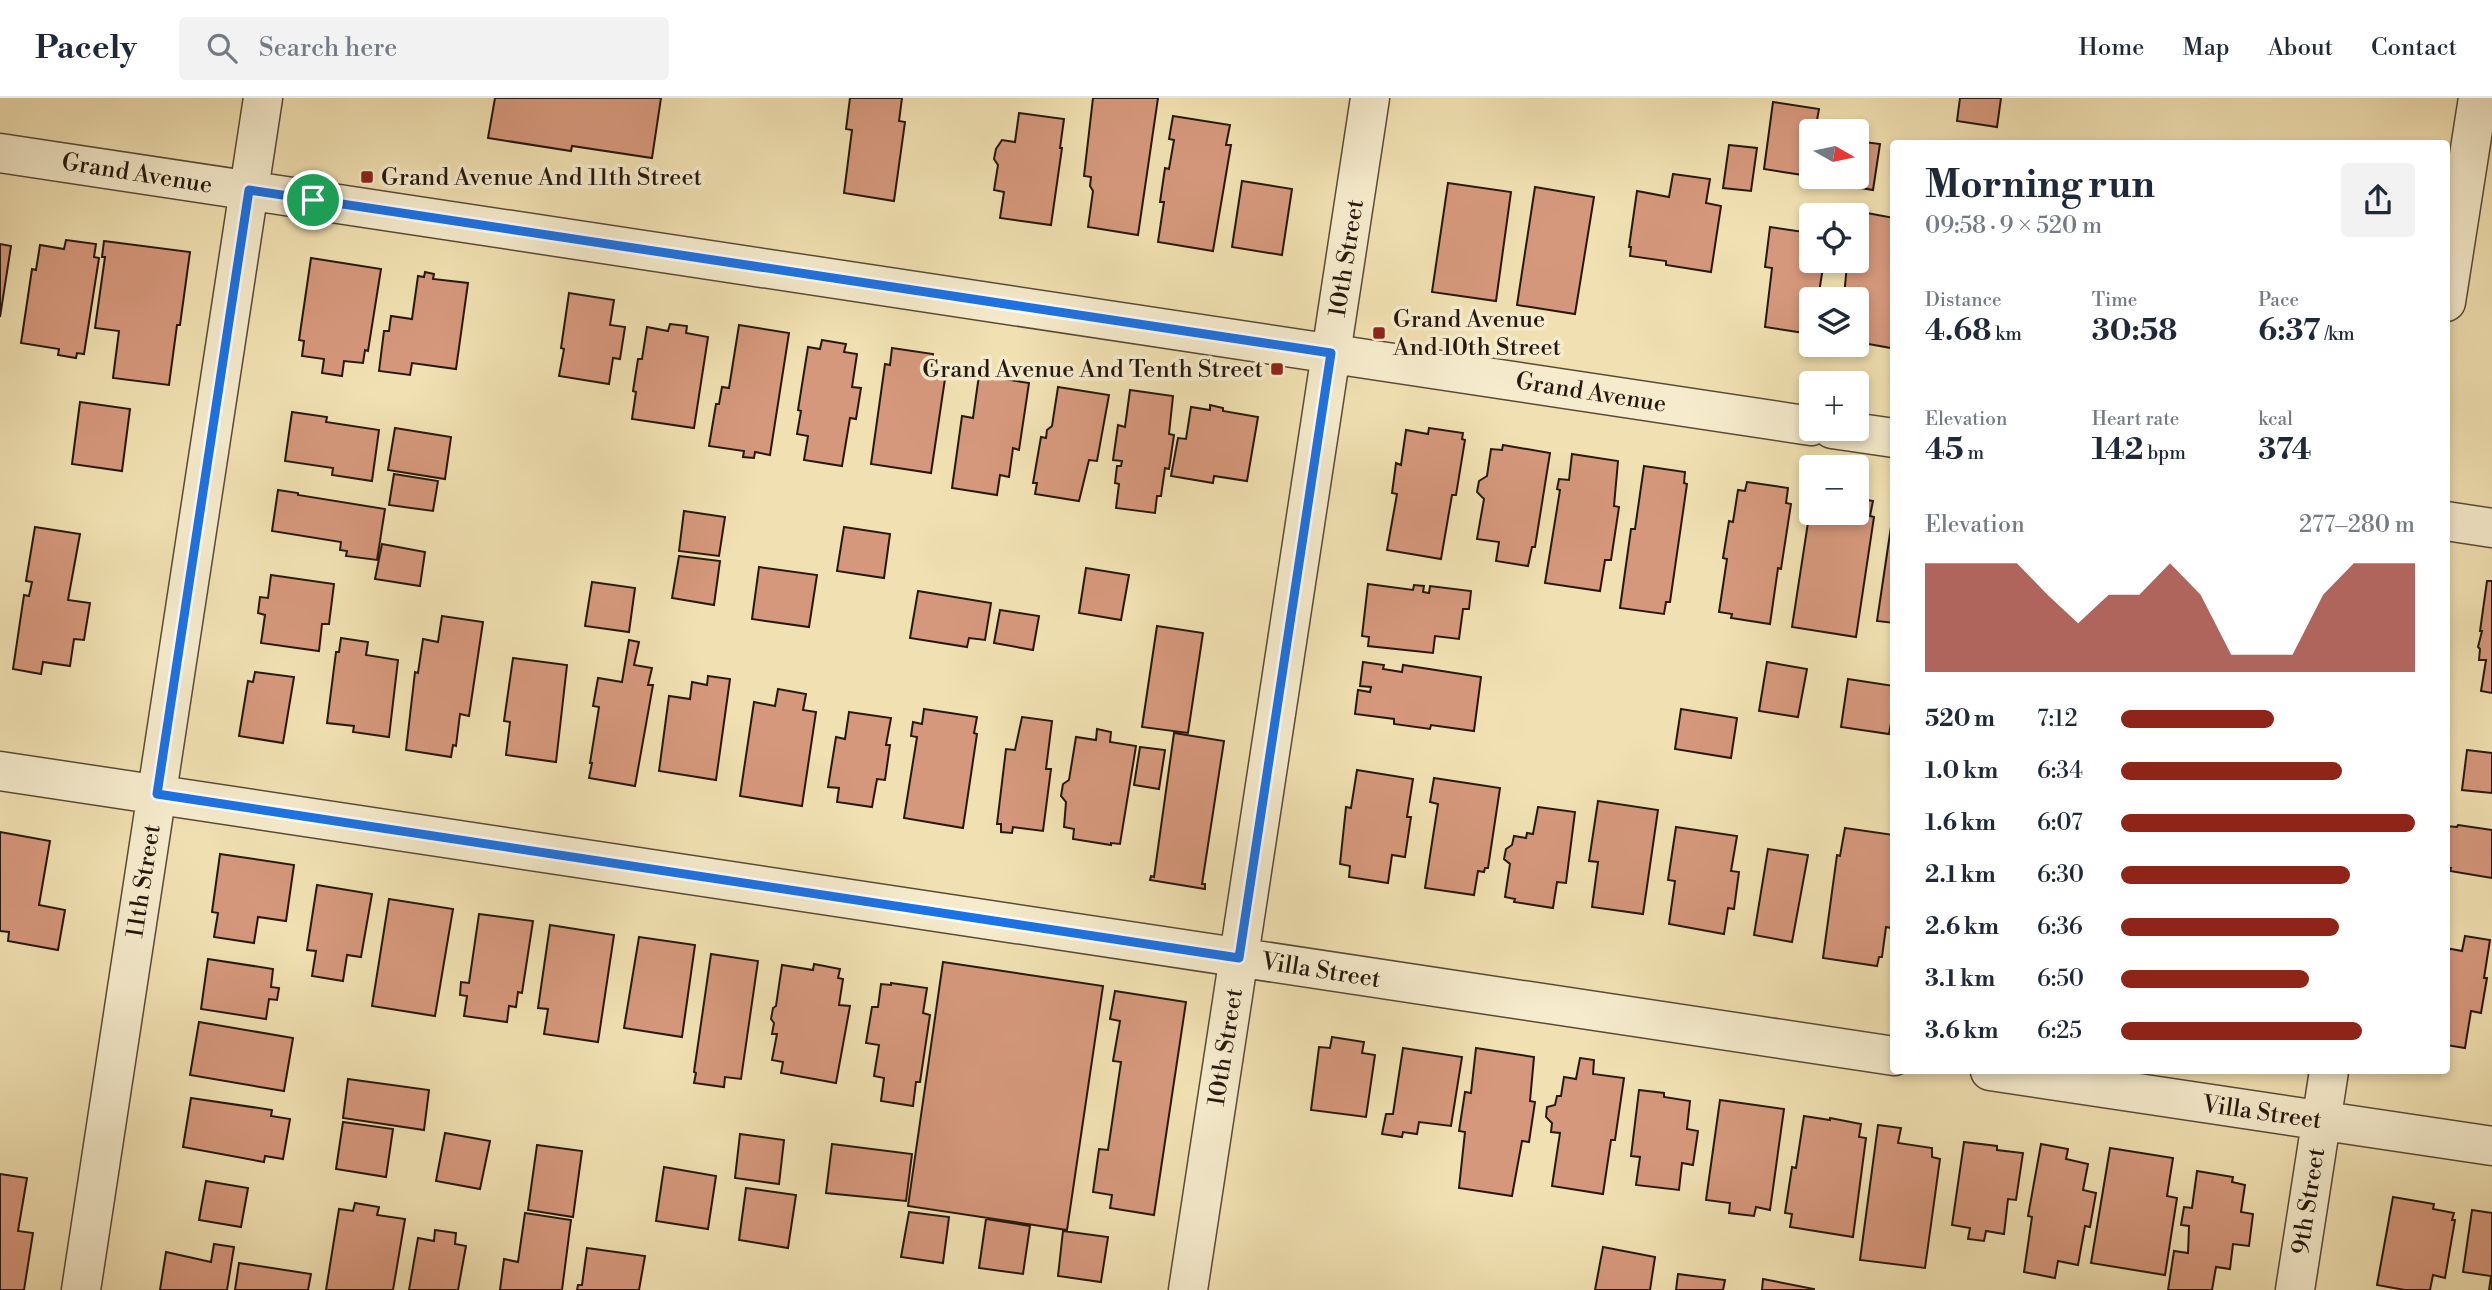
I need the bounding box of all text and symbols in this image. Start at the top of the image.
search box [179,17,669,80]
text: Pacely [35,28,137,69]
icon: search [203,29,241,67]
text: Search here [259,32,397,64]
text: Home [2079,33,2144,63]
text: Map [2182,33,2230,63]
text: About [2268,33,2333,63]
text: Contact [2371,33,2457,63]
north arrow [1799,119,1869,189]
map controls [1799,119,1869,525]
street label: Grand Avenue [59,147,214,201]
text: Morning run [1925,162,2155,209]
place label: Grand Avenue And 11th Street [381,163,703,193]
button: share [2341,163,2415,237]
marker: Grand Avenue And 11th Street [359,169,375,185]
pin [283,170,343,230]
icon: arrive [294,181,332,219]
street label: 10th Street [1323,197,1371,319]
button: locate [1799,203,1869,273]
text: 09:58 · 9 × 520 m [1925,212,2102,240]
button: layers [1799,287,1869,357]
text: Distance [1925,288,2002,312]
text: Time [2092,288,2137,312]
text: Pace [2258,288,2299,312]
place label: Grand Avenue And 10th Street [1392,305,1562,363]
text: 4.68 [1925,312,1991,350]
text: 30:58 [2092,312,2177,350]
text: 6:37 [2258,312,2321,350]
text: km [1991,322,2022,346]
text: /km [2321,322,2355,346]
marker: Grand Avenue And 10th Street [1371,325,1387,341]
place label: Grand Avenue And Tenth Street [922,355,1263,385]
marker: Grand Avenue And Tenth Street [1269,361,1285,377]
street label: Grand Avenue [1513,366,1668,420]
button: + [1799,371,1869,441]
text: Elevation [1925,407,2007,431]
text: Heart rate [2092,407,2179,431]
text: kcal [2258,407,2293,431]
text: 45 [1925,431,1964,469]
text: 142 [2092,431,2144,469]
text: 374 [2258,431,2312,469]
text: m [1964,441,1984,465]
text: bpm [2144,441,2186,465]
button: − [1799,455,1869,525]
text: Elevation [1925,511,2025,539]
text: 277–280 m [2299,511,2415,539]
text: 520 m [1925,705,1995,733]
text: 7:12 [2037,705,2078,733]
text: 1.0 km [1925,757,1998,785]
text: 6:34 [2037,757,2083,785]
text: 1.6 km [1925,809,1996,837]
text: 6:07 [2037,809,2083,837]
street label: 11th Street [120,822,168,940]
text: 2.1 km [1925,861,1996,889]
text: 6:30 [2037,861,2084,889]
text: 2.6 km [1925,913,1999,941]
text: 6:36 [2037,913,2083,941]
street label: Villa Street [1258,947,1383,995]
text: 3.1 km [1925,965,1995,993]
text: 6:50 [2037,965,2084,993]
street label: 10th Street [1202,986,1250,1108]
text: 3.6 km [1925,1017,1998,1045]
text: 6:25 [2037,1017,2082,1045]
street label: Villa Street [2199,1090,2324,1136]
street label: 9th Street [2286,1145,2332,1257]

